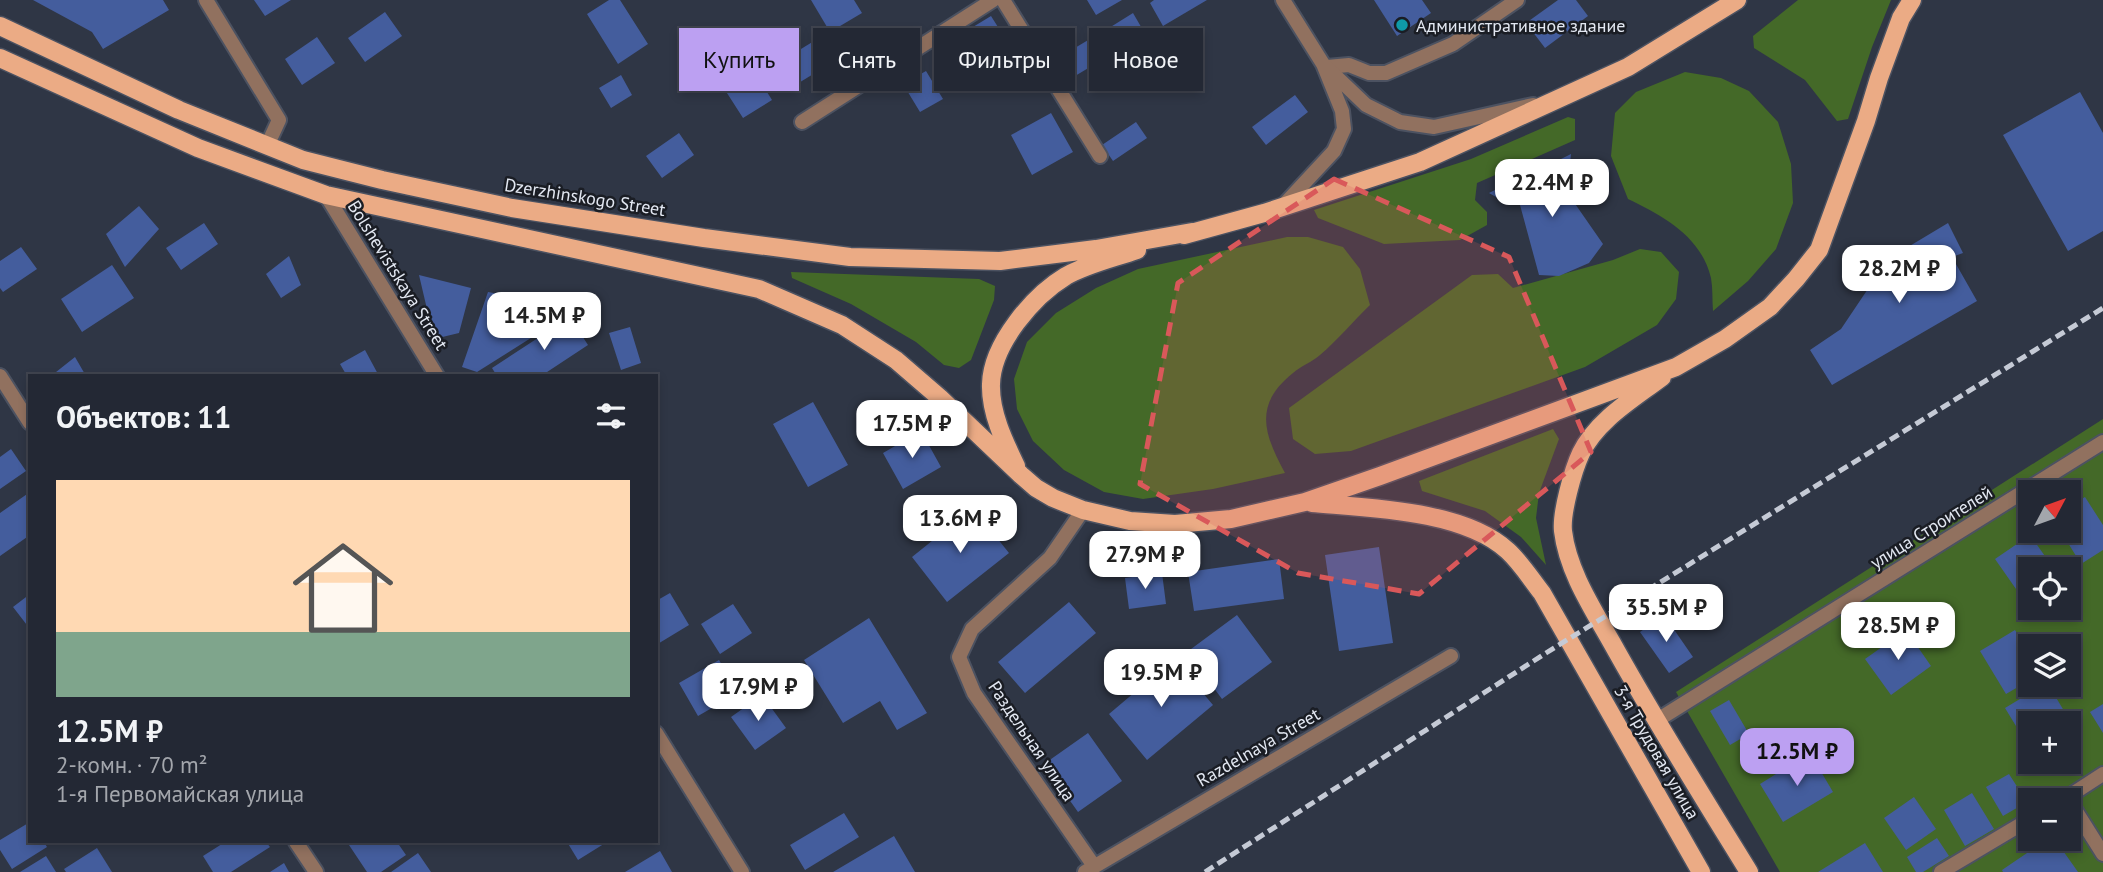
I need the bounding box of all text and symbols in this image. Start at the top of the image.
place label: Административное здание [1416,14,1625,37]
marker: Административное здание [1394,17,1410,33]
chip: Купить [679,28,799,91]
chip: Снять [813,28,920,91]
chip: Фильтры [934,28,1075,91]
chip: Новое [1089,28,1203,91]
pin: 22.4M ₽ [1487,160,1617,219]
text: 22.4M ₽ [1511,167,1593,196]
street label: Dzerzhinskogo Street [503,173,667,221]
street label: Bolshevistskaya Street [343,196,453,354]
pin: 28.2M ₽ [1834,246,1964,305]
text: 28.2M ₽ [1858,253,1940,282]
pin: 14.5M ₽ [479,292,609,352]
text: 14.5M ₽ [503,300,585,329]
text: Объектов: 11 [56,397,231,436]
icon: filters [592,397,630,435]
pin: 17.5M ₽ [847,400,977,460]
text: 17.5M ₽ [872,408,952,437]
street label: улица Строителей [1866,480,1996,574]
north arrow [2018,480,2081,542]
map controls [2018,480,2081,851]
pin: 13.6M ₽ [895,496,1025,555]
text: 13.6M ₽ [919,503,1001,532]
icon: home [280,525,406,651]
pin: 27.9M ₽ [1080,532,1210,591]
text: 27.9M ₽ [1105,539,1185,568]
button: locate [2018,557,2081,620]
pin: 35.5M ₽ [1601,584,1731,644]
text: 35.5M ₽ [1625,592,1707,621]
pin: 28.5M ₽ [1833,602,1963,662]
text: 28.5M ₽ [1857,610,1939,639]
button: layers [2018,634,2081,697]
pin: 19.5M ₽ [1096,650,1226,709]
text: 19.5M ₽ [1120,657,1202,686]
pin: 17.9M ₽ [693,664,823,723]
text: 17.9M ₽ [718,671,798,700]
street label: Раздельная улица [983,677,1081,805]
street label: 3-я Трудовая улица [1609,681,1705,823]
street label: Razdelnaya Street [1192,702,1324,792]
text: 12.5M ₽ [56,711,163,750]
button: + [2018,711,2081,774]
pin: 12.5M ₽ [1732,728,1862,788]
text: 12.5M ₽ [1756,736,1838,765]
text: 2-комн. · 70 m² [56,750,208,779]
text: 1-я Первомайская улица [56,779,304,808]
button: − [2018,788,2081,851]

